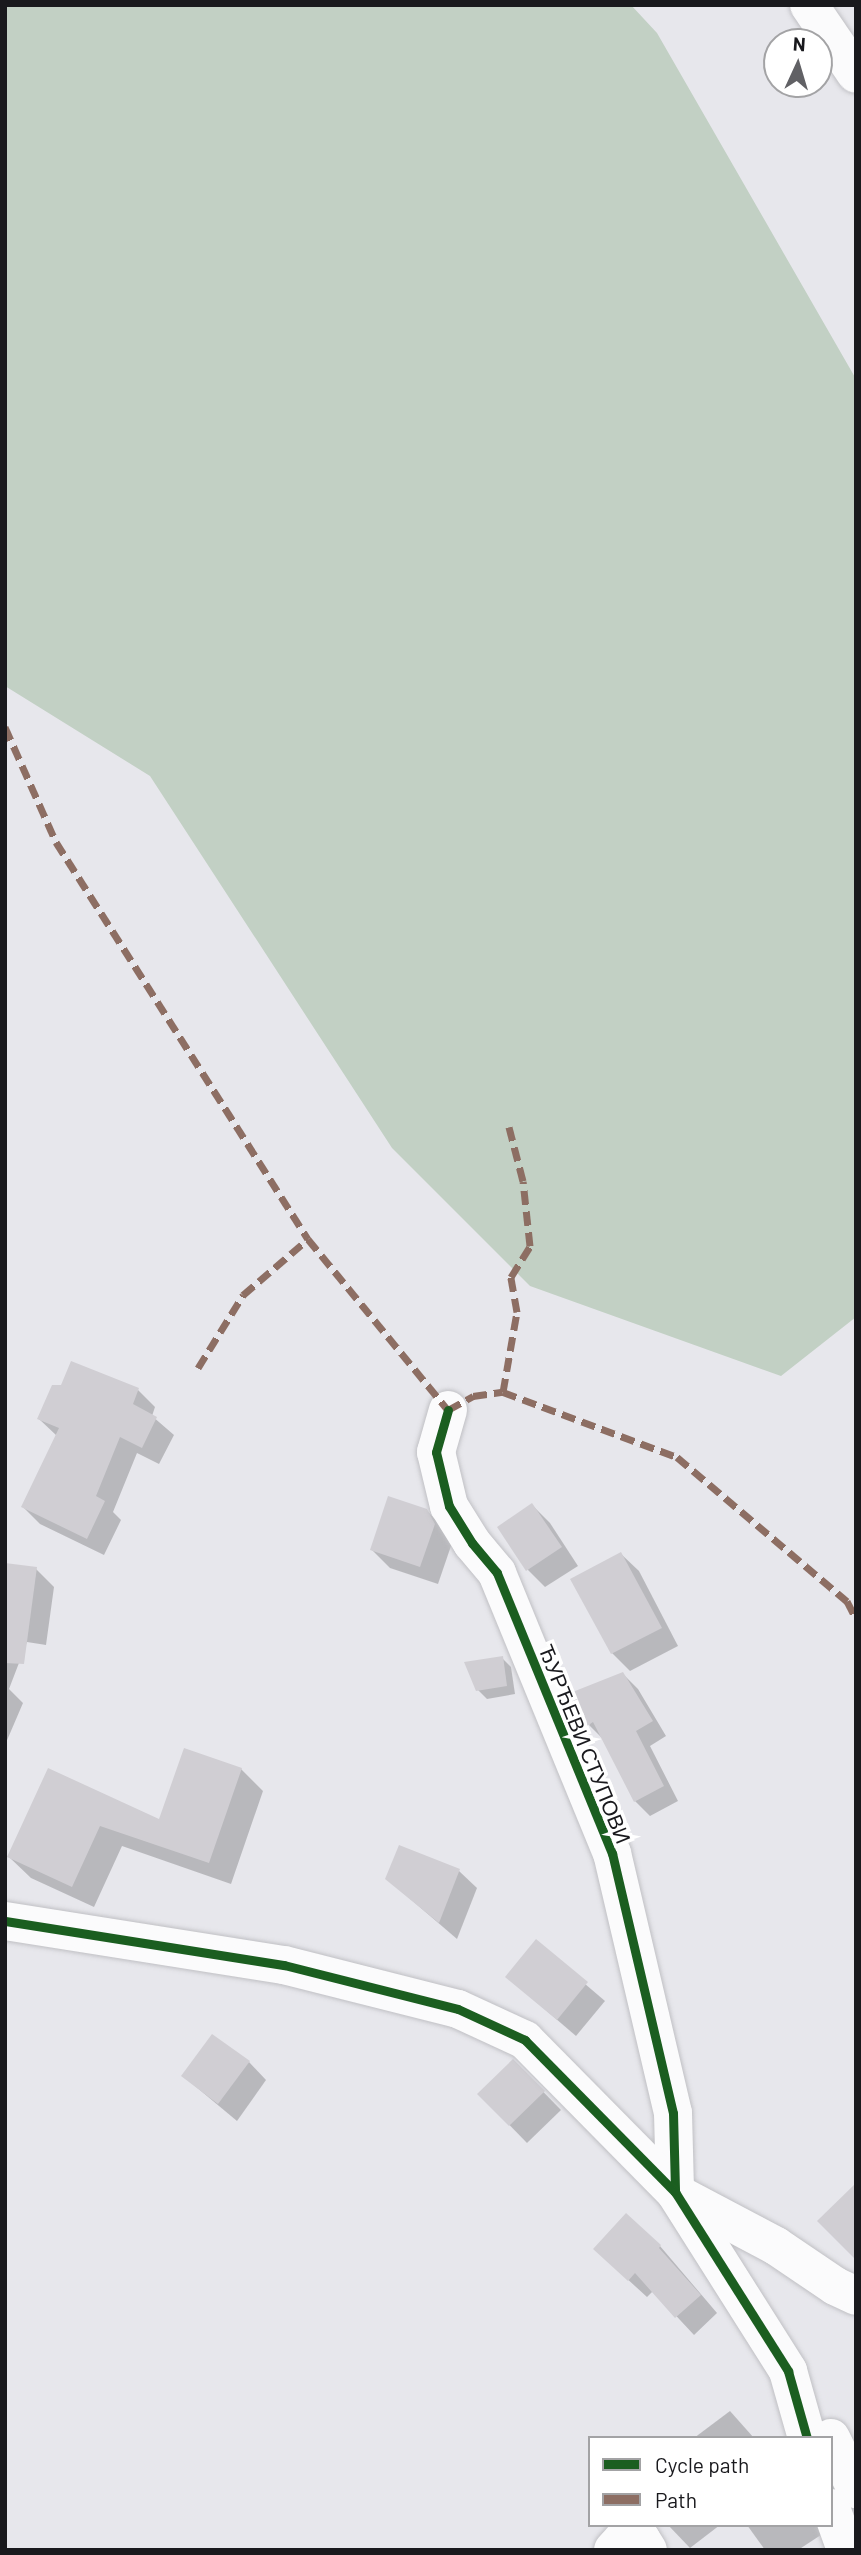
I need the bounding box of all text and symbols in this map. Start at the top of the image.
north arrow [763,28,833,98]
text: N [792,32,806,55]
street label: ЂУРЂЕВИ СТУПОВИ [534,1641,636,1847]
legend [588,2436,833,2527]
text: Cycle path [655,2452,749,2477]
text: Path [655,2487,697,2512]

